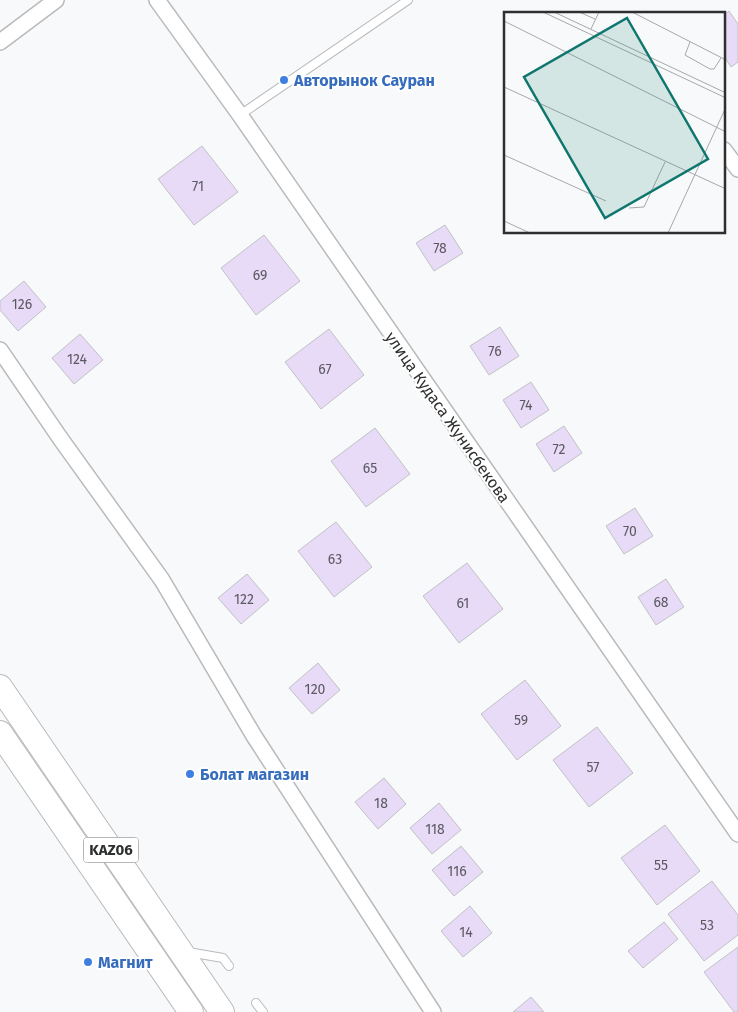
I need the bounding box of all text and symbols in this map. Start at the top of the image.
inset map [504,12,726,234]
place label: Авторынок Сауран [293,71,435,90]
marker: Авторынок Сауран [278,74,290,86]
house number: 71 [192,178,204,195]
house number: 78 [433,240,447,257]
house number: 69 [253,267,267,284]
house number: 126 [12,296,32,313]
street label: улица Кудаса Жунисбекова [381,328,514,506]
house number: 76 [488,343,502,360]
house number: 124 [67,351,88,368]
house number: 67 [318,361,332,378]
house number: 74 [519,397,533,414]
house number: 72 [553,441,566,458]
house number: 65 [363,460,377,477]
house number: 70 [623,523,637,540]
house number: 63 [328,551,342,568]
house number: 122 [234,591,254,608]
house number: 68 [653,594,669,611]
house number: 61 [457,595,469,612]
house number: 120 [305,681,326,698]
house number: 59 [514,712,528,729]
house number: 57 [587,759,599,776]
place label: Болат магазин [200,765,309,784]
marker: Болат магазин [184,768,196,780]
house number: 18 [374,795,388,812]
house number: 118 [425,821,445,838]
road number: KАZ06 [84,838,138,862]
house number: 55 [654,857,668,874]
house number: 116 [447,863,467,880]
house number: 53 [700,917,714,934]
house number: 14 [459,924,473,941]
place label: Магнит [98,953,153,972]
marker: Магнит [82,956,94,968]

